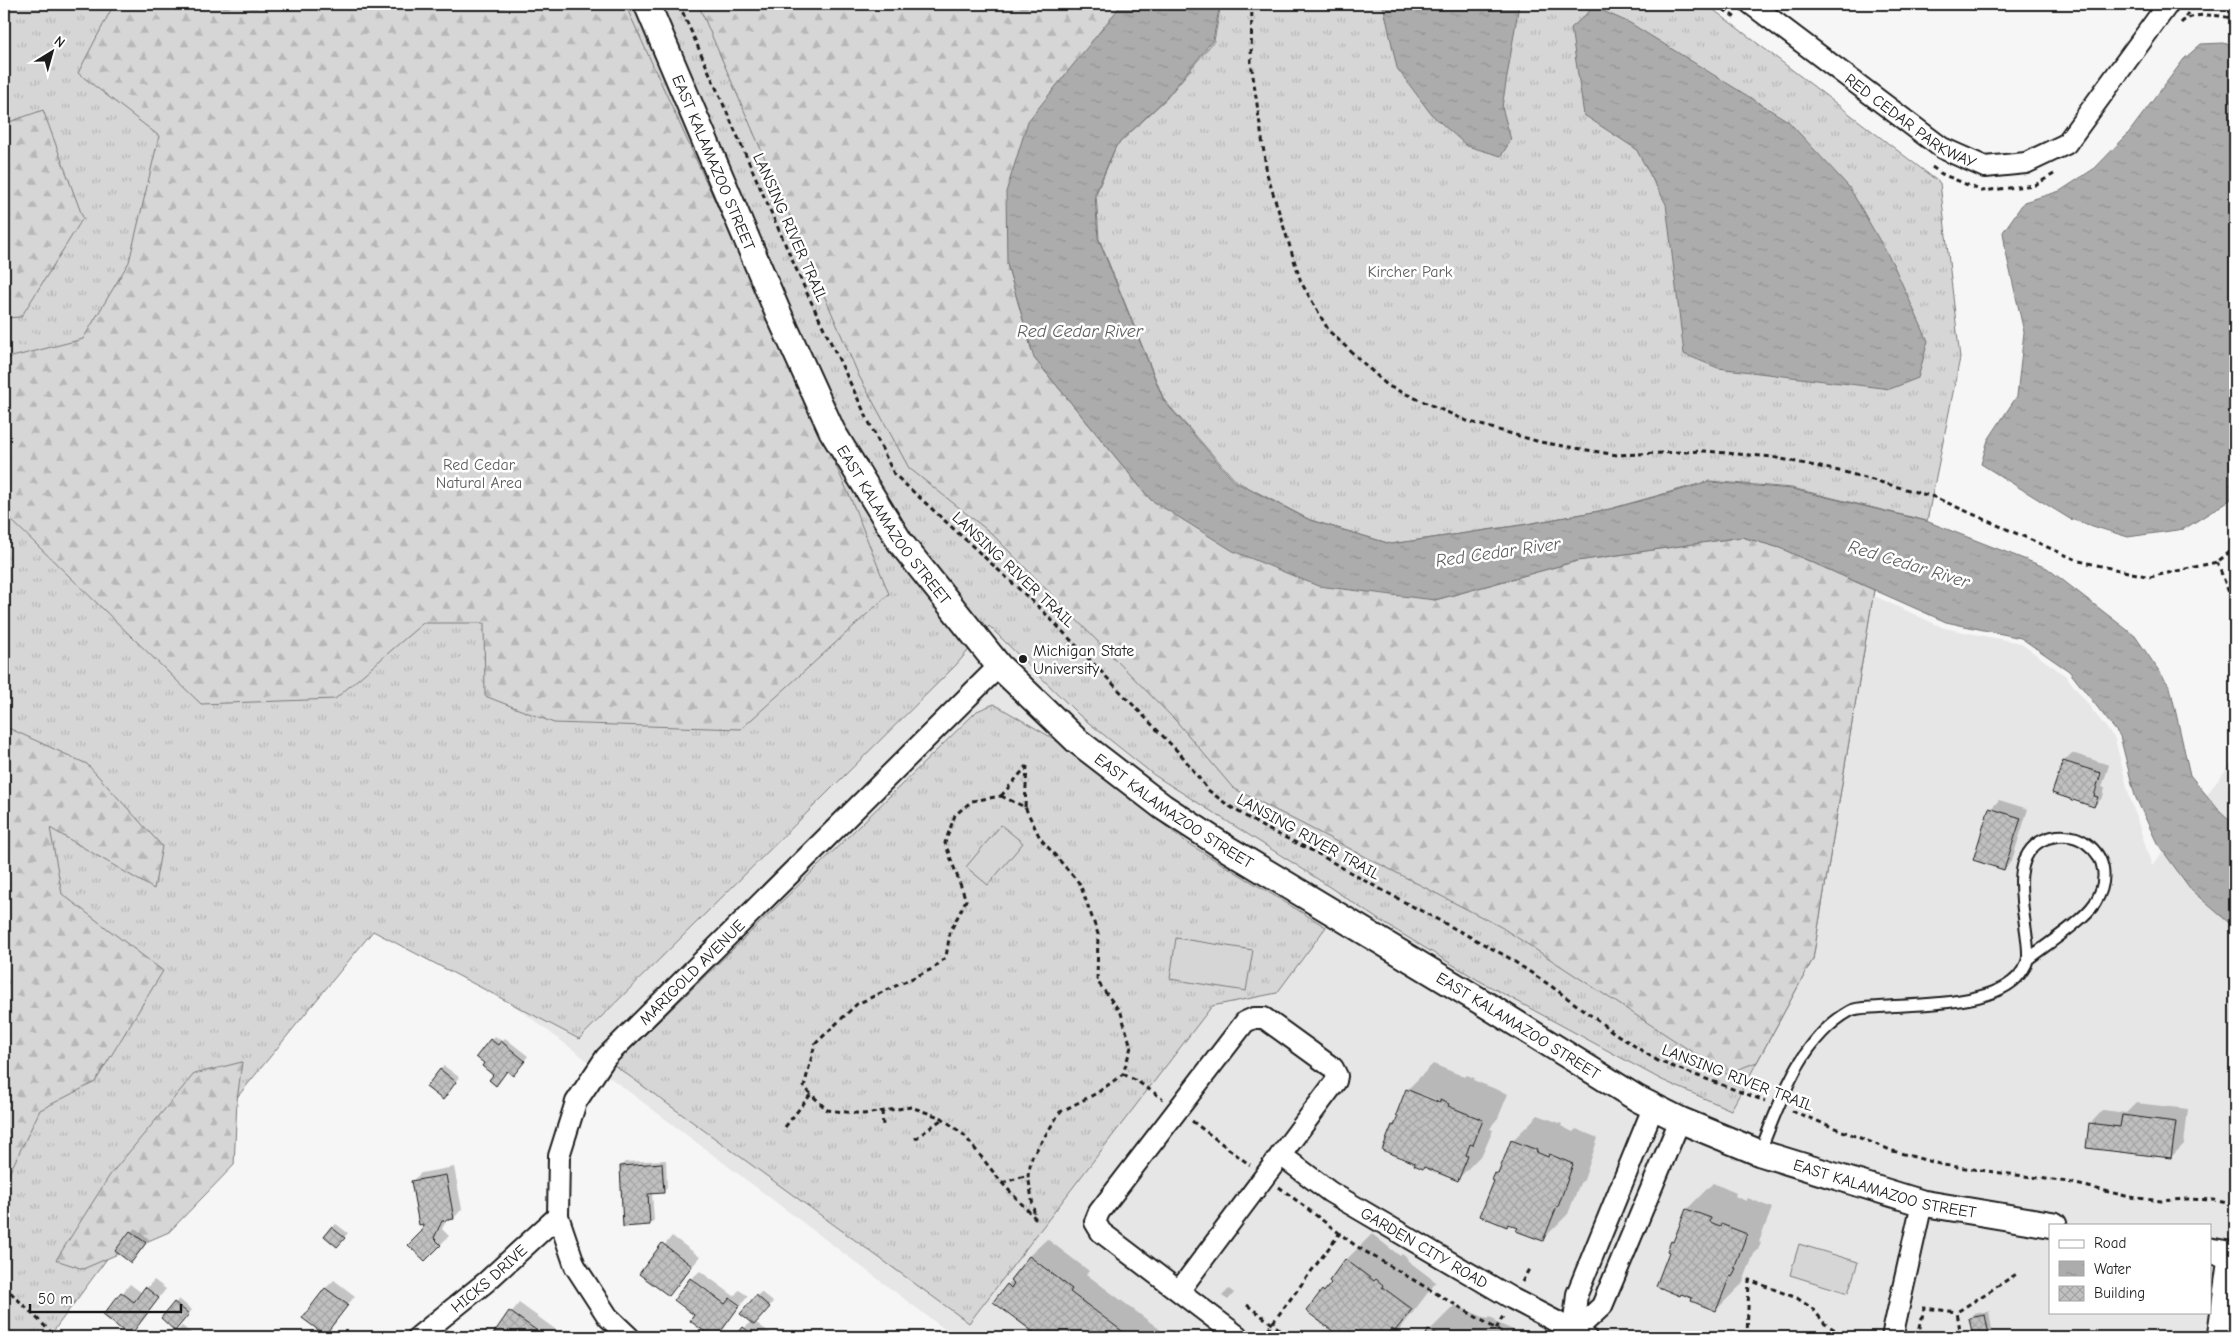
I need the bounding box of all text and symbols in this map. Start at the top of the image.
north arrow [28,28,78,78]
text: N [51,32,68,52]
street label: RED CEDAR PARKWAY [1841,70,1979,172]
street label: EAST KALAMAZOO STREET [668,72,759,254]
street label: LANSING RIVER TRAIL [749,150,831,304]
park label: Kircher Park [1367,263,1453,281]
water label: Red Cedar River [1017,321,1144,342]
street label: EAST KALAMAZOO STREET [833,442,955,609]
park label: Red Cedar Natural Area [436,456,522,492]
street label: LANSING RIVER TRAIL [948,508,1078,631]
water label: Red Cedar River [1434,533,1563,572]
water label: Red Cedar River [1846,536,1973,593]
place label: Michigan State University [1033,642,1134,678]
marker: Michigan State University [1017,653,1029,665]
street label: EAST KALAMAZOO STREET [1091,750,1257,873]
street label: LANSING RIVER TRAIL [1234,790,1383,884]
street label: MARIGOLD AVENUE [636,916,749,1029]
street label: EAST KALAMAZOO STREET [1433,969,1604,1084]
street label: LANSING RIVER TRAIL [1659,1041,1816,1115]
street label: EAST KALAMAZOO STREET [1791,1156,1978,1222]
street label: GARDEN CITY ROAD [1357,1204,1491,1292]
legend [2049,1224,2212,1314]
text: Road [2094,1234,2126,1252]
street label: HICKS DRIVE [448,1241,531,1317]
text: Water [2094,1260,2131,1278]
scale bar [30,1281,181,1313]
text: Building [2094,1284,2145,1302]
text: 50 m [38,1290,73,1308]

